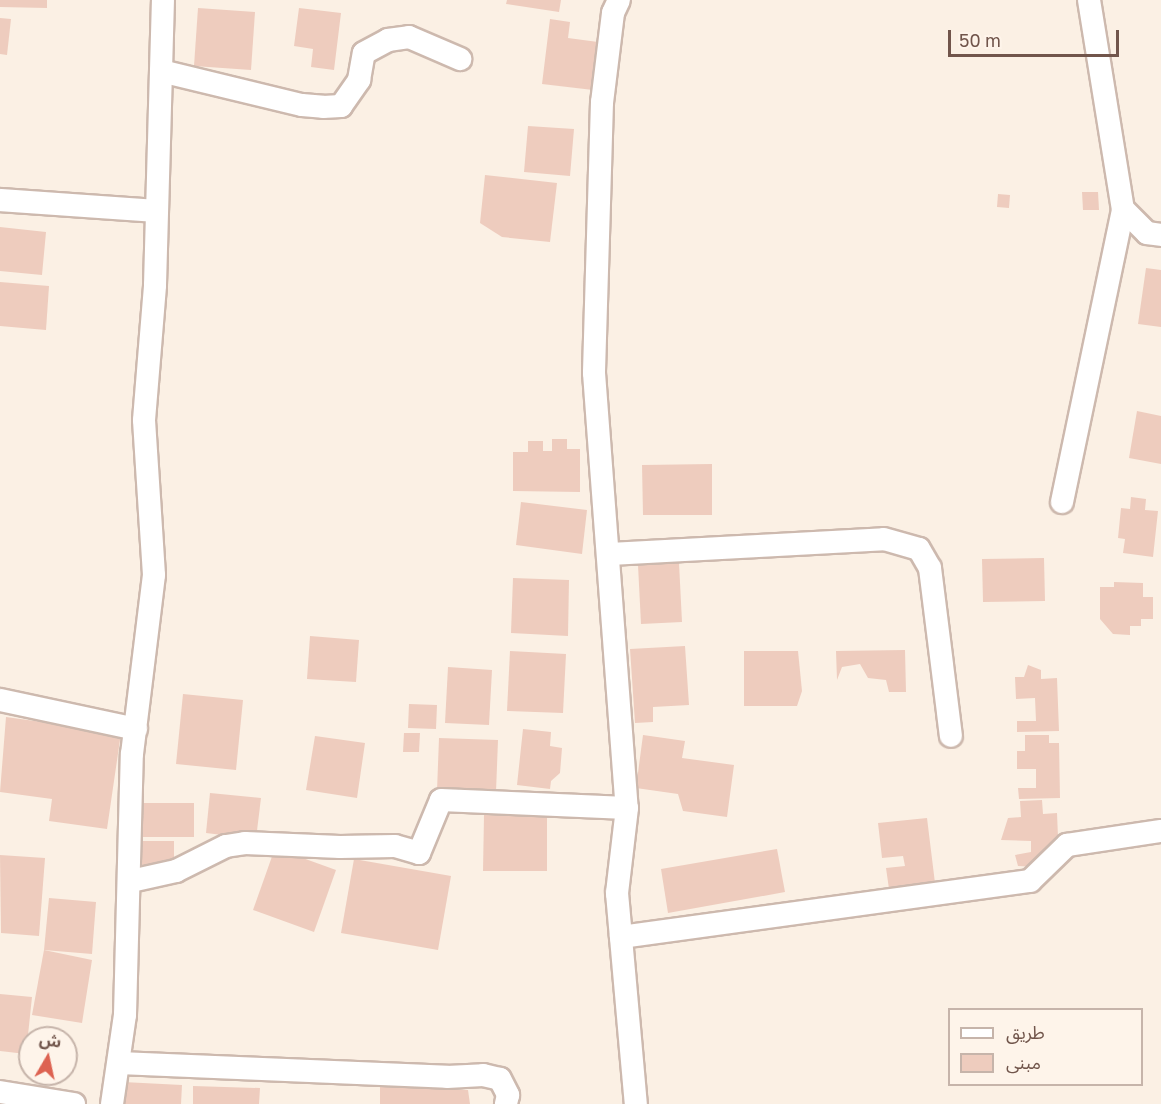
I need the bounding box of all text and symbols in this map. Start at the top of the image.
scale bar [951,18,1122,56]
text: 50 m [959,29,1001,51]
legend [948,1008,1143,1086]
text: طريق [1006,1021,1045,1043]
north arrow [18,1026,78,1086]
text: ش [38,1029,63,1052]
text: مبنى [1006,1051,1041,1073]

